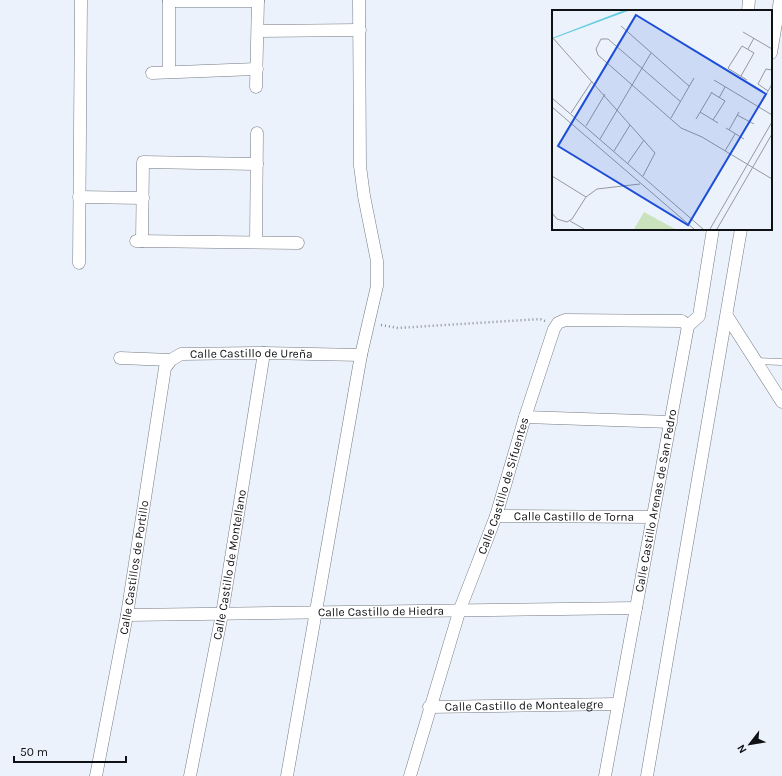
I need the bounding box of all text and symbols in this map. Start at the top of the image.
inset map [552,10,772,230]
street label: Calle Castillo de Ureña [190,346,313,361]
street label: Calle Castillo Arenas de San Pedro [632,408,680,593]
street label: Calle Castillo de Sifuentes [475,416,532,556]
street label: Calle Castillo de Montellano [210,488,249,641]
street label: Calle Castillos de Portillo [116,499,152,636]
street label: Calle Castillo de Torna [514,509,634,524]
street label: Calle Castillo de Hiedra [318,604,444,619]
street label: Calle Castillo de Montealegre [445,697,603,714]
north arrow [730,724,770,764]
scale bar [14,738,126,764]
text: N [734,742,749,756]
text: 50 m [20,745,48,759]

